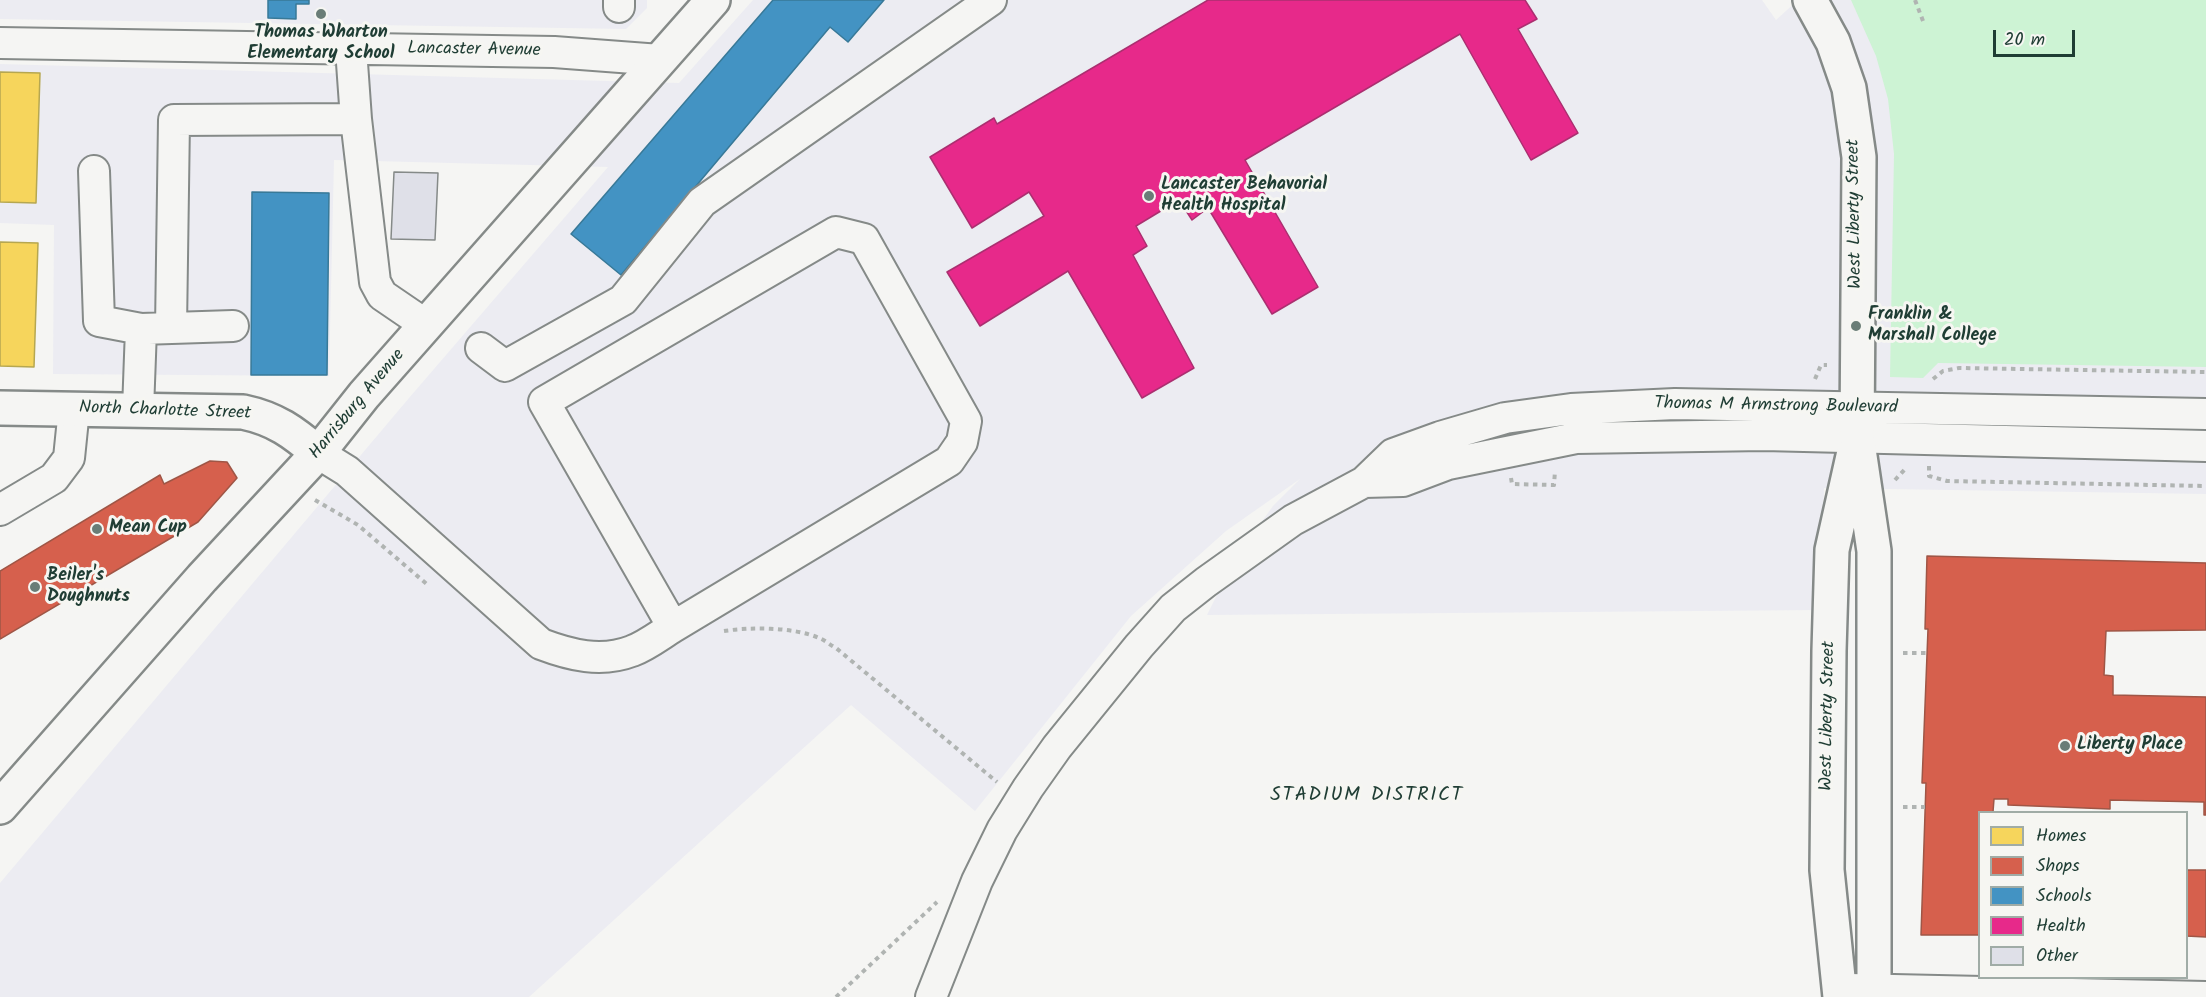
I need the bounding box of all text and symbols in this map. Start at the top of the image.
marker: Thomas Wharton Elementary School [314,7,328,21]
scale bar [1996,18,2078,56]
place label: Thomas Wharton Elementary School [247,23,395,66]
text: 20 m [2004,26,2045,55]
street label: Lancaster Avenue [407,39,541,63]
street label: West Liberty Street [1844,139,1868,289]
place label: Lancaster Behavorial Health Hospital [1161,175,1327,218]
marker: Lancaster Behavorial Health Hospital [1142,189,1156,203]
place label: Franklin & Marshall College [1868,305,1997,348]
marker: Franklin & Marshall College [1849,319,1863,333]
street label: Harrisburg Avenue [306,346,410,464]
street label: Thomas M Armstrong Boulevard [1654,394,1898,420]
street label: North Charlotte Street [78,398,252,426]
place label: Mean Cup [109,518,187,540]
marker: Mean Cup [90,522,104,536]
place label: Beiler's Doughnuts [47,566,130,608]
marker: Beiler's Doughnuts [28,580,42,594]
street label: West Liberty Street [1817,641,1841,791]
place label: Liberty Place [2077,735,2183,757]
marker: Liberty Place [2058,739,2072,753]
district label: STADIUM DISTRICT [1270,785,1464,809]
legend [1978,811,2188,979]
text: Homes [2036,822,2086,851]
text: Shops [2036,852,2080,881]
text: Schools [2036,882,2092,911]
text: Health [2036,912,2086,941]
text: Other [2036,942,2078,971]

